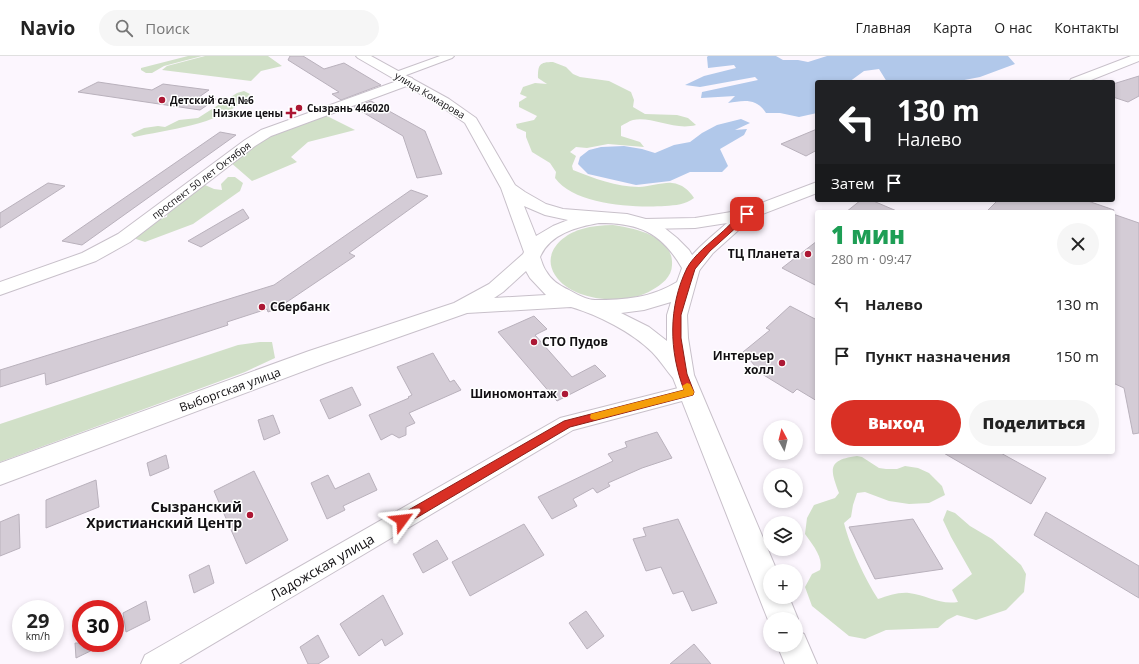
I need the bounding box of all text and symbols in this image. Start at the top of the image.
search box [99,10,379,46]
text: Navio [20,15,75,41]
icon: search [113,17,135,39]
text: Поиск [145,18,190,38]
text: Главная [856,18,911,37]
text: Карта [933,18,972,37]
text: О нас [994,18,1032,37]
text: Контакты [1054,18,1119,37]
street label: улица Комарова [392,68,468,122]
text: 130 m [897,91,980,129]
place label: Детский сад №6 [170,93,254,107]
marker: Детский сад №6 [157,95,167,105]
icon: left [831,96,883,148]
place label: Сызрань 446020 [307,101,390,115]
marker: Сызрань 446020 [294,103,304,113]
place label: Низкие цены [213,106,283,120]
marker: Низкие цены [286,108,296,118]
text: Налево [897,127,962,151]
street label: проспект 50 лет Октября [149,138,253,222]
icon: arrive [883,172,905,194]
text: Затем [831,173,875,193]
pin [730,197,764,231]
icon: arrive [736,203,758,225]
text: 1 мин [831,218,905,251]
button: close [1057,223,1099,265]
place label: ТЦ Планета [728,245,800,262]
marker: ТЦ Планета [803,249,813,259]
text: 280 m · 09:47 [831,250,912,268]
icon: left [831,293,853,315]
text: Налево [865,294,923,314]
text: 130 m [1055,294,1099,314]
place label: Сбербанк [270,298,330,315]
marker: Сбербанк [257,302,267,312]
place label: СТО Пудов [542,333,608,350]
marker: СТО Пудов [529,337,539,347]
icon: arrive [831,345,853,367]
text: Пункт назначения [865,346,1011,366]
text: 150 m [1055,346,1099,366]
place label: Интерьер холл [713,347,774,378]
marker: Интерьер холл [777,358,787,368]
street label: Выборгская улица [177,363,283,416]
place label: Шиномонтаж [470,385,558,402]
marker: Шиномонтаж [560,389,570,399]
button: Выход [831,400,961,446]
button: Поделиться [969,400,1099,446]
north arrow [763,420,803,460]
map controls [763,420,803,652]
button: search [763,468,803,508]
place label: Сызранский Христианский Центр [86,497,242,532]
position arrow [381,499,423,541]
marker: Сызранский Христианский Центр [245,510,255,520]
button: layers [763,516,803,556]
street label: Ладожская улица [266,529,378,604]
button: + [763,564,803,604]
speed limit sign: 30 [72,600,124,652]
text: 29 [27,607,49,634]
button: − [763,612,803,652]
text: km/h [26,629,50,643]

